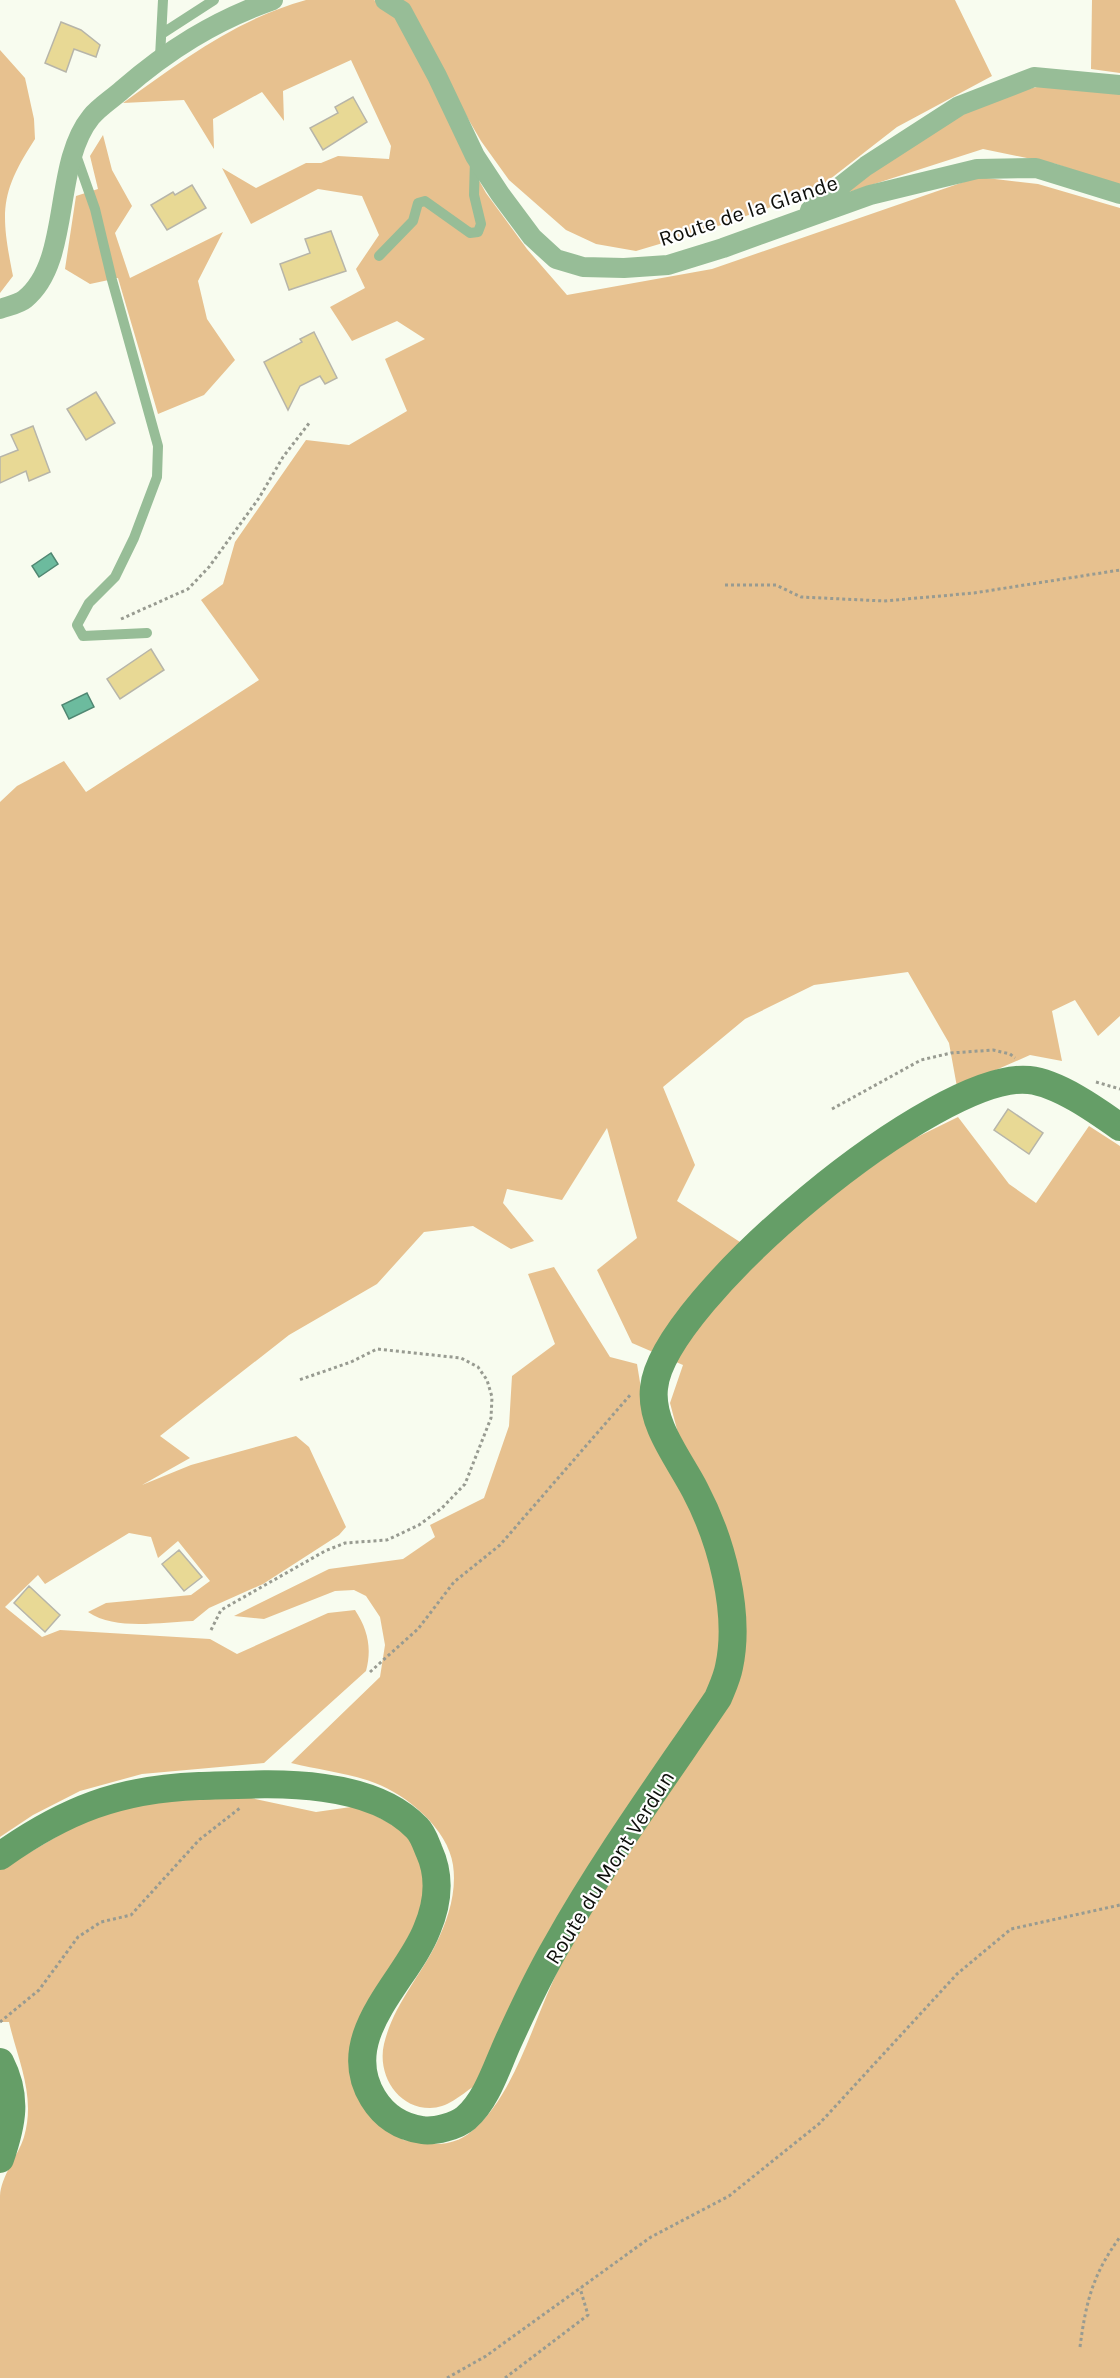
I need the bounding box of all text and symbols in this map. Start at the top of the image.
street label: Route de la Glande [656,170,841,252]
street label: Route du Mont Verdun [540,1766,680,1969]

